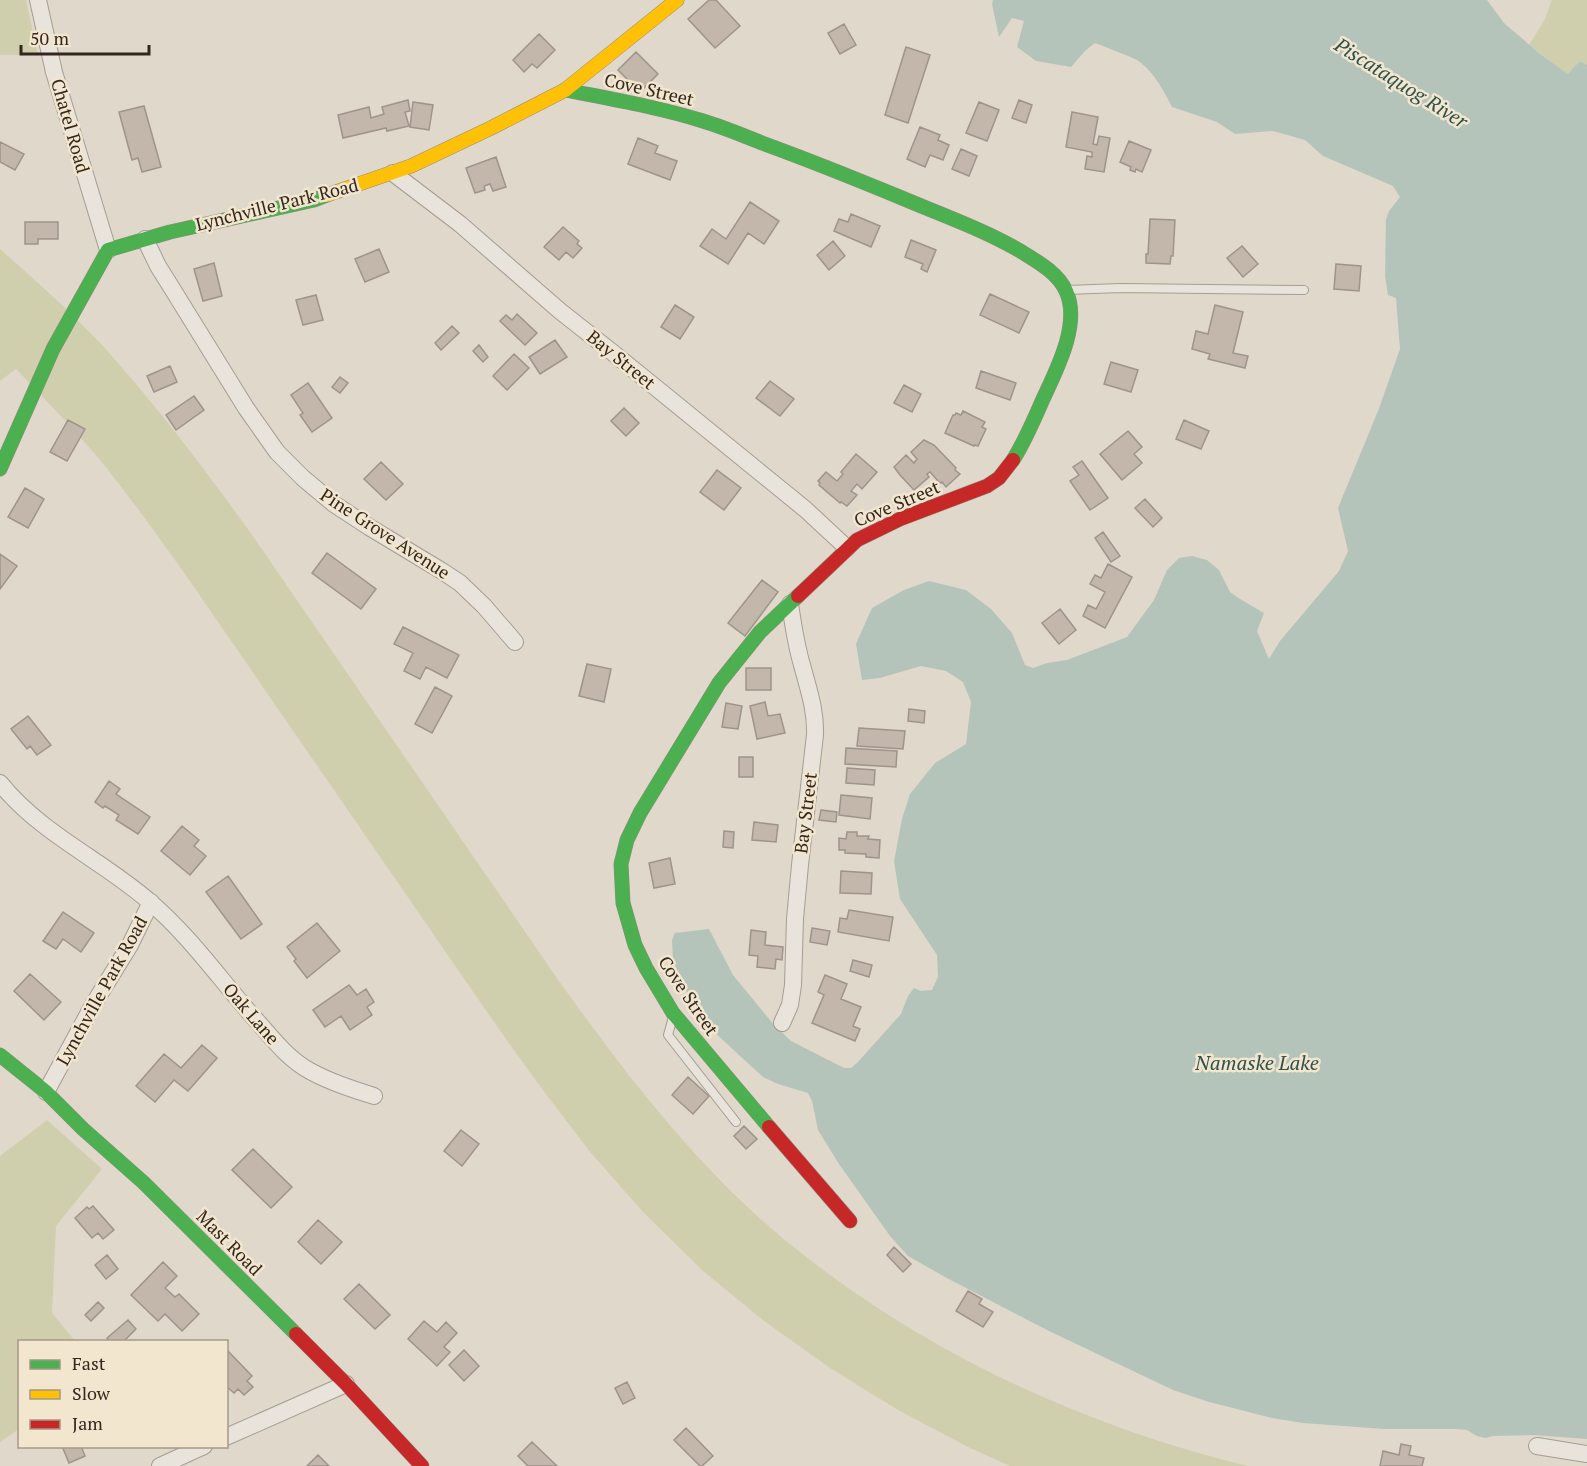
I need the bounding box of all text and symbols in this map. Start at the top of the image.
scale bar [21,18,148,56]
text: 50 m [30,26,70,50]
water label: Piscataquog River [1329,30,1474,135]
street label: Cove Street [602,67,697,111]
street label: Chatel Road [46,76,96,176]
street label: Lynchville Park Road [193,172,361,236]
street label: Bay Street [582,324,661,394]
street label: Cove Street [850,474,943,532]
street label: Pine Grove Avenue [316,482,455,584]
street label: Bay Street [788,771,822,855]
street label: Lynchville Park Road [50,912,152,1069]
street label: Cove Street [653,951,724,1040]
street label: Oak Lane [218,977,285,1049]
water label: Namaske Lake [1194,1049,1319,1076]
street label: Mast Road [192,1204,268,1280]
legend [18,1340,228,1448]
text: Fast [72,1351,106,1375]
text: Slow [72,1381,111,1405]
text: Jam [72,1411,103,1435]

